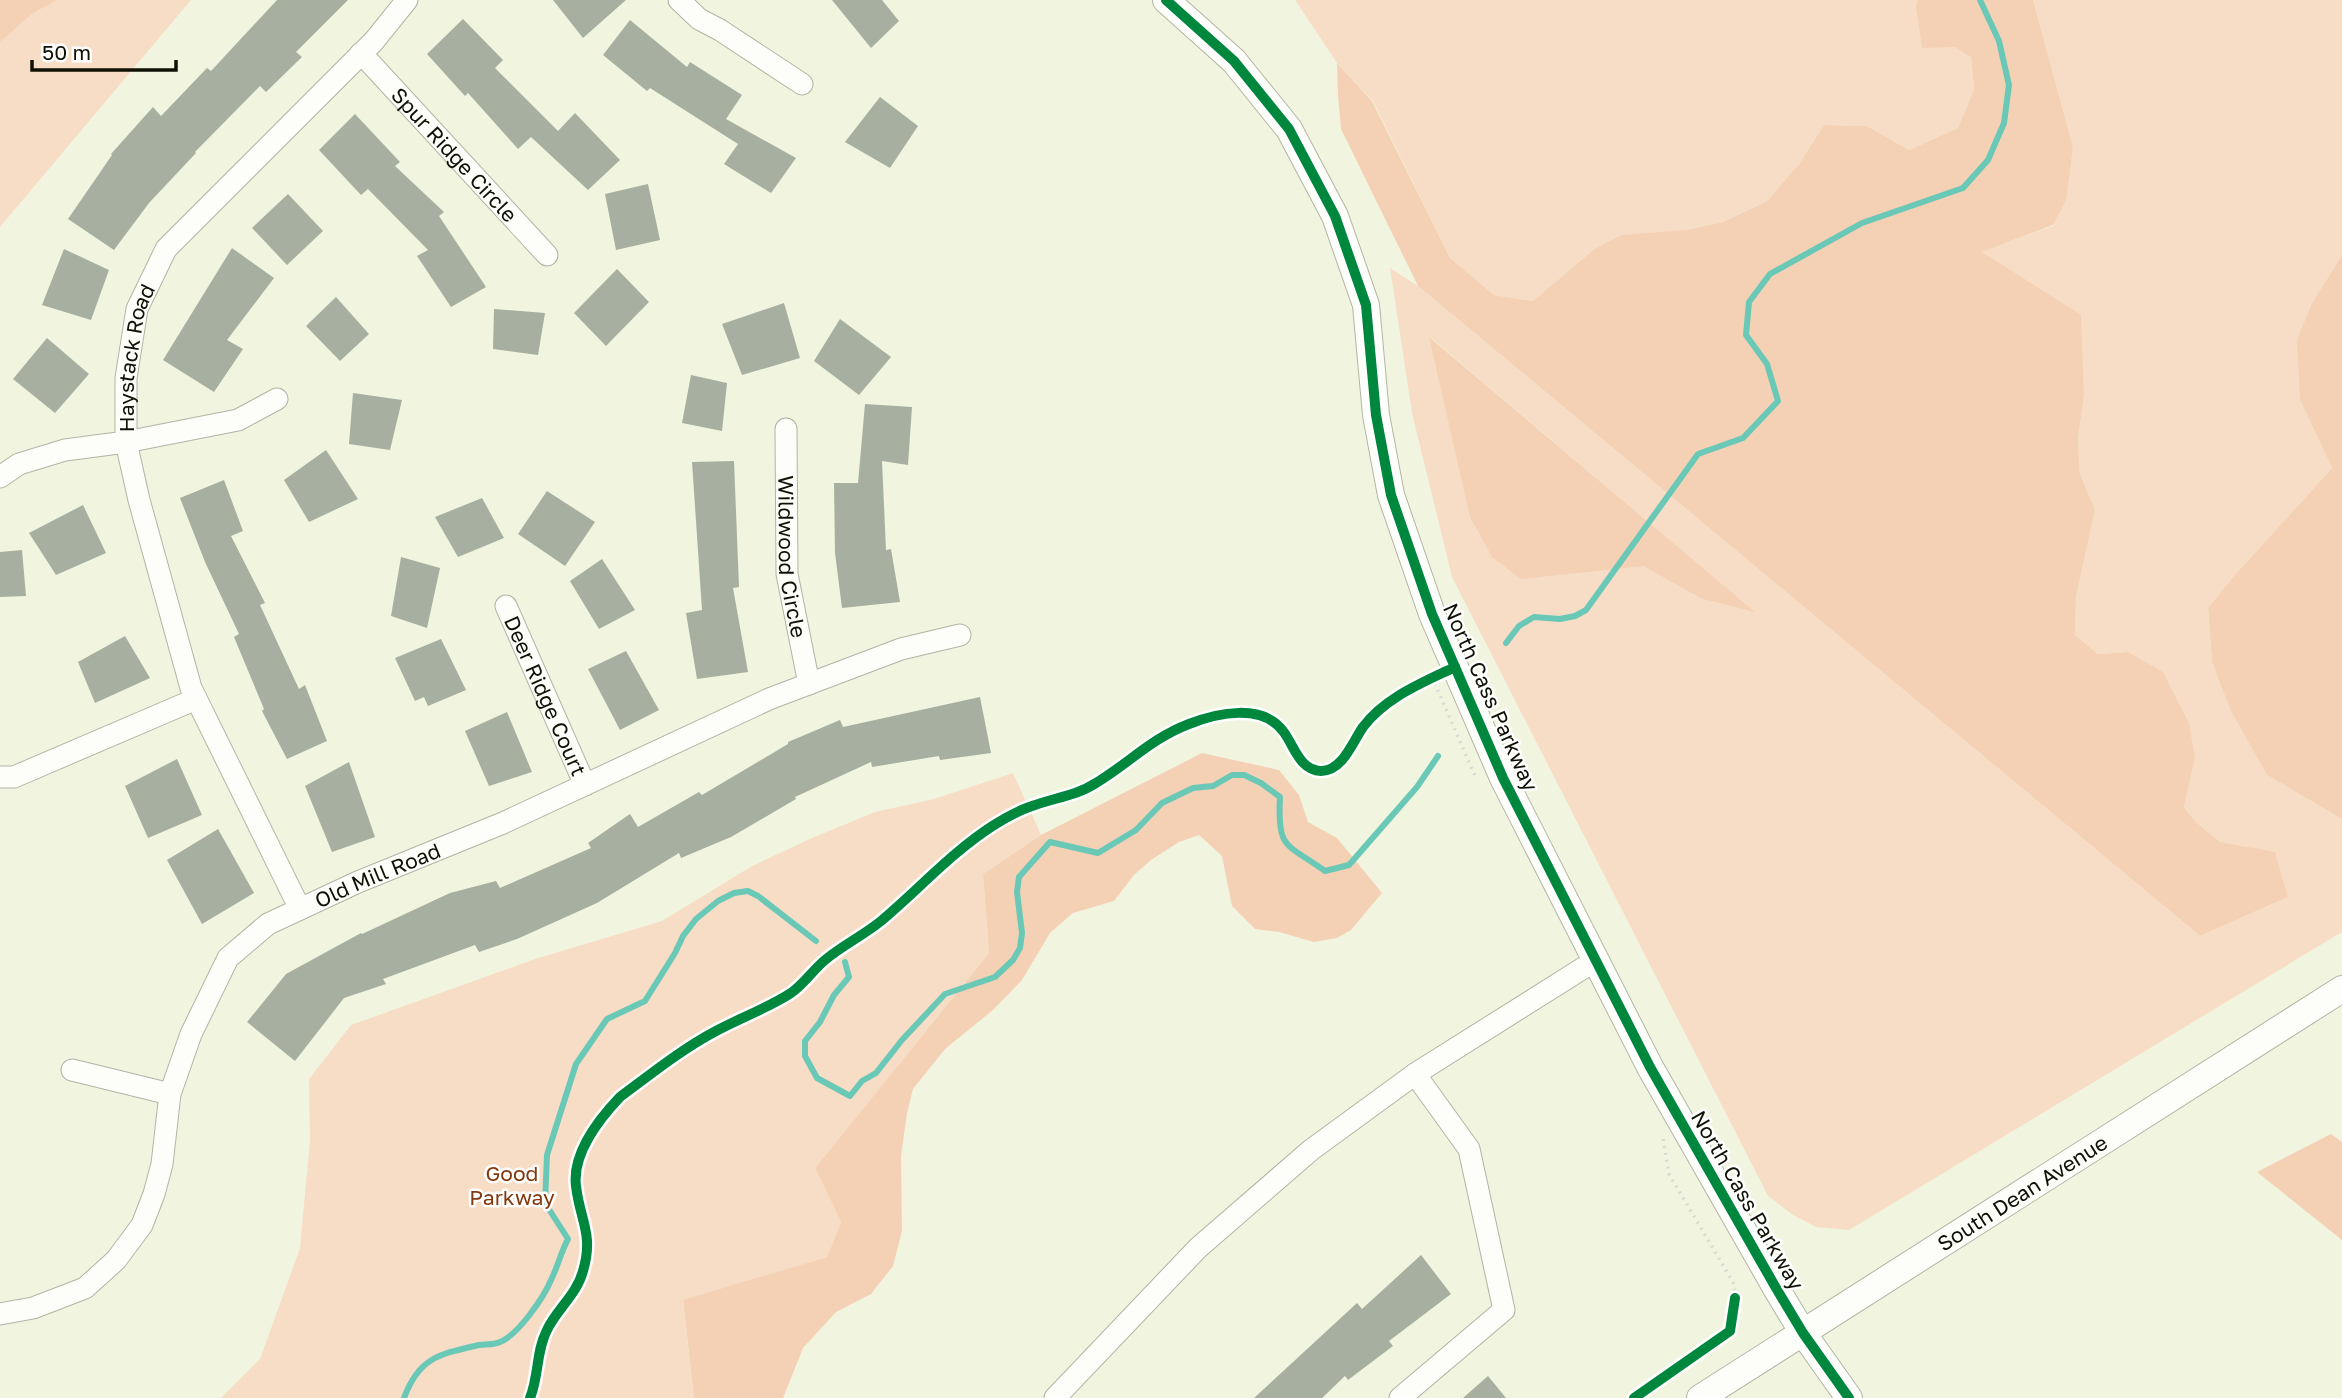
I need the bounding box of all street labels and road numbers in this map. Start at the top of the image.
street label: Spur Ridge Circle [386,82,523,227]
street label: Haystack Road [113,279,160,432]
street label: Wildwood Circle [773,475,812,640]
street label: North Cass Parkway [1438,599,1544,795]
street label: Deer Ridge Court [499,612,592,780]
street label: Old Mill Road [310,837,444,913]
street label: North Cass Parkway [1686,1106,1810,1295]
street label: South Dean Avenue [1932,1129,2112,1256]

